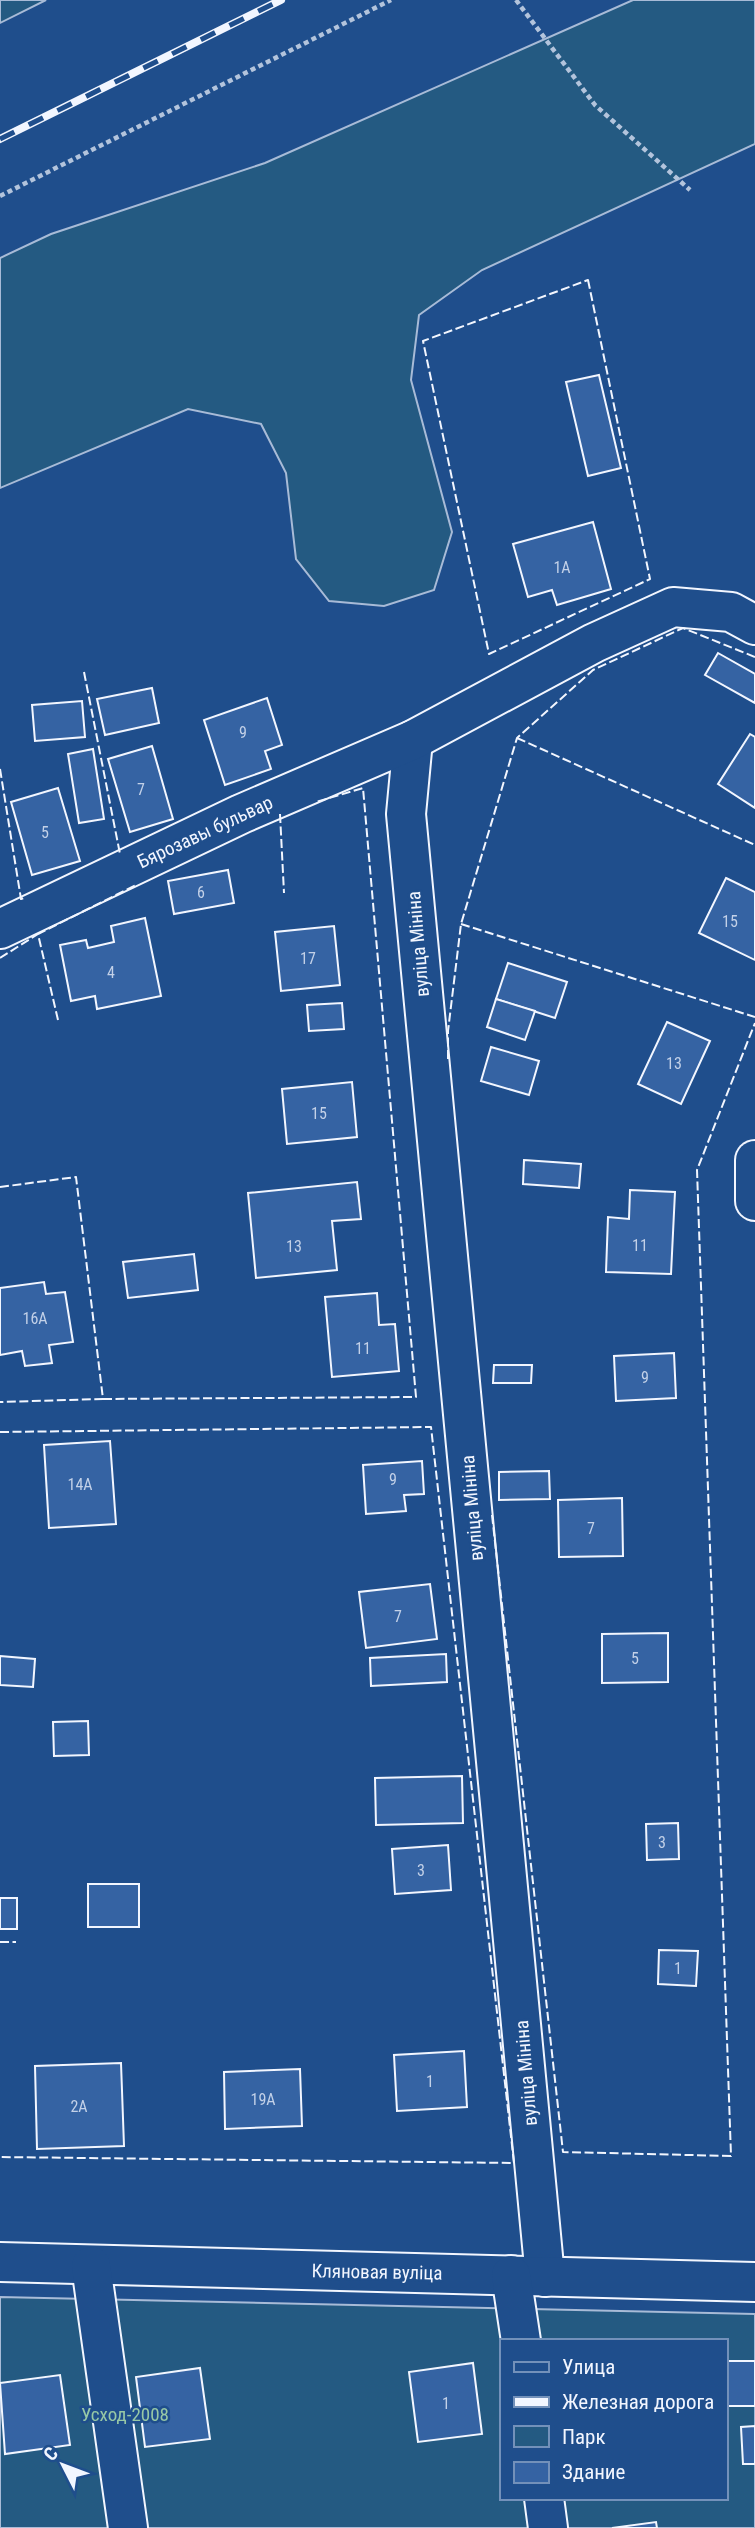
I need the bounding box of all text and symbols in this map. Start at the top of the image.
house number: 1А [553,558,571,577]
house number: 9 [239,723,247,742]
house number: 7 [137,780,145,799]
street label: Бярозавы бульвар [134,791,276,873]
house number: 5 [41,823,49,842]
house number: 6 [197,883,205,902]
street label: вуліца Мініна [402,890,434,998]
house number: 15 [722,912,738,931]
house number: 17 [300,949,316,968]
house number: 4 [107,963,115,982]
house number: 13 [666,1054,682,1073]
house number: 15 [311,1104,327,1123]
house number: 11 [632,1236,648,1255]
house number: 13 [286,1237,302,1256]
house number: 16А [22,1309,48,1328]
house number: 11 [355,1339,371,1358]
house number: 9 [641,1368,649,1387]
street label: вуліца Мініна [456,1454,488,1562]
house number: 9 [389,1470,397,1489]
house number: 14А [67,1475,93,1494]
house number: 7 [587,1519,595,1538]
house number: 7 [394,1607,402,1626]
house number: 5 [631,1649,639,1668]
house number: 3 [658,1833,666,1852]
house number: 3 [417,1861,425,1880]
house number: 1 [674,1959,682,1978]
street label: вуліца Мініна [510,2019,542,2127]
house number: 1 [426,2072,434,2091]
house number: 19А [250,2090,276,2109]
house number: 2А [70,2097,88,2116]
street label: Кляновая вуліца [311,2259,443,2285]
legend [500,2339,727,2500]
text: Улица [562,2355,615,2379]
text: Железная дорога [562,2390,714,2414]
house number: 1 [442,2394,450,2413]
park label: Усход-2008 [81,2403,169,2426]
text: Парк [562,2425,606,2449]
north arrow [28,2430,98,2500]
text: С [39,2442,63,2466]
text: Здание [562,2460,626,2484]

